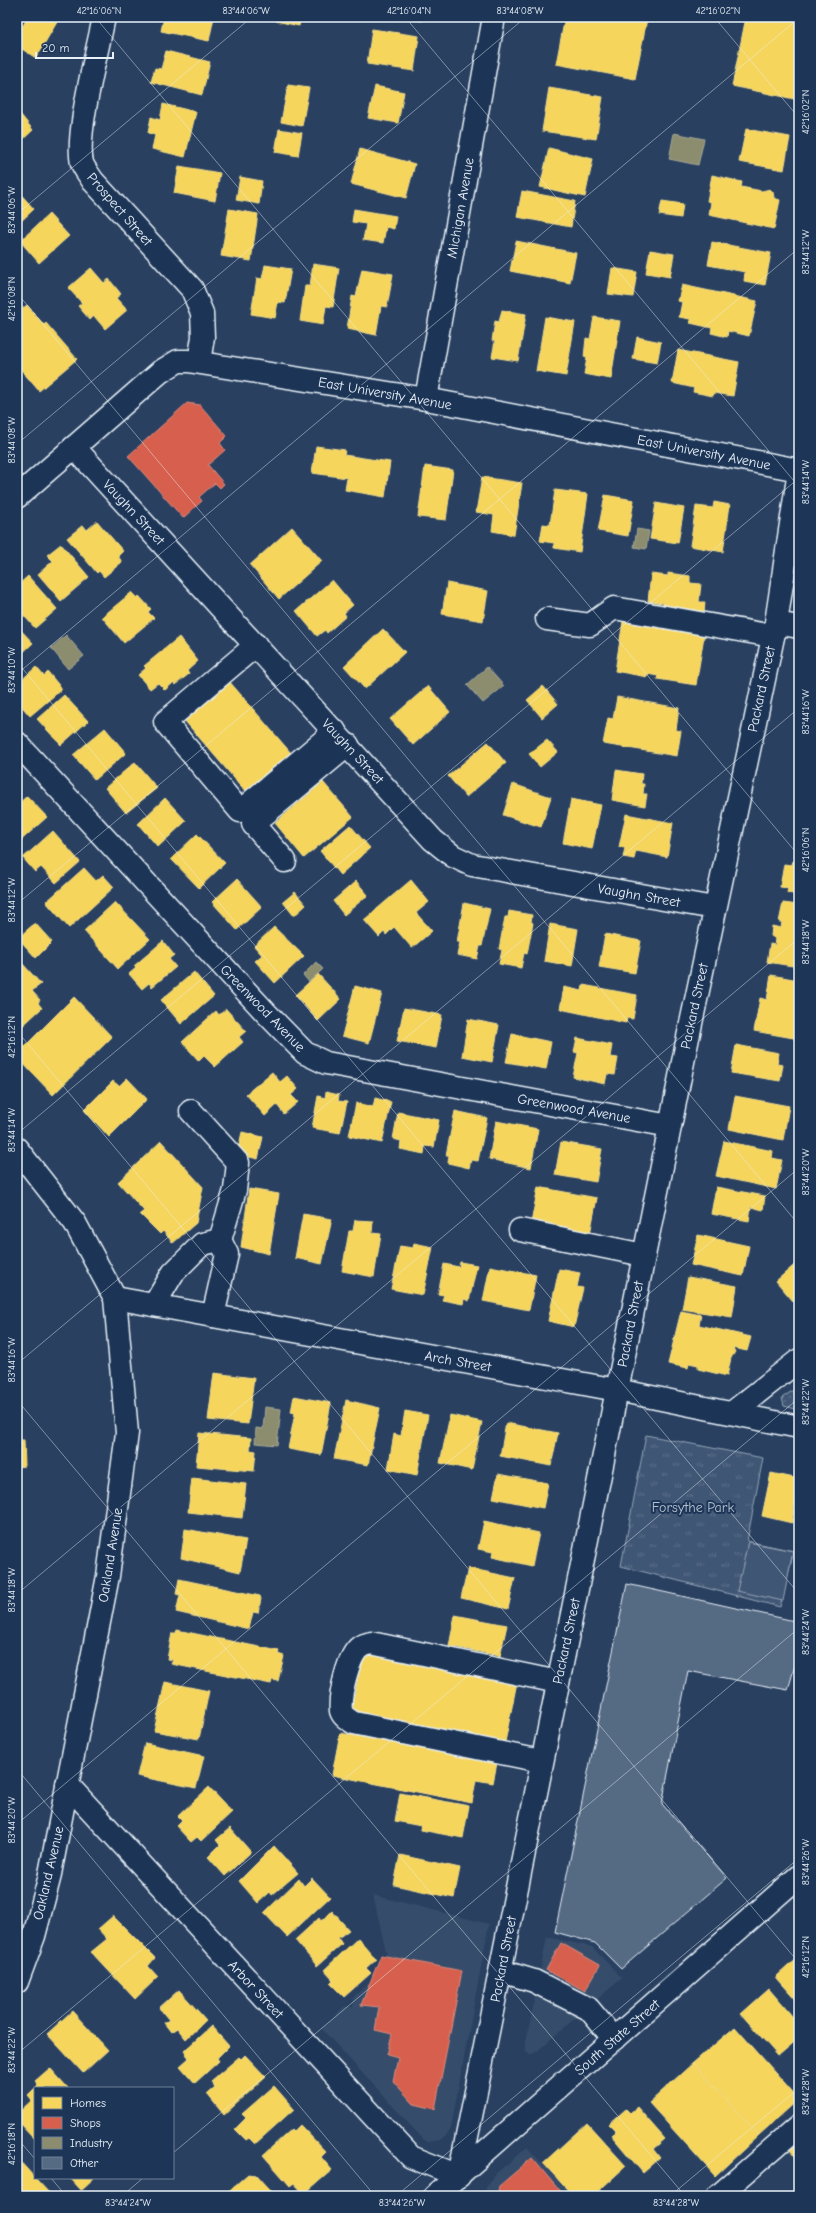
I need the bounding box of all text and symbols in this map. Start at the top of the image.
text: 42°16'06"N [77,5,121,17]
text: 83°44'06"W [222,5,270,17]
text: 42°16'04"N [387,5,431,17]
text: 83°44'08"W [497,5,544,17]
text: 42°16'02"N [696,5,740,17]
scale bar [36,34,113,60]
text: 20 m [42,41,70,55]
text: 42°16'02"N [800,90,812,134]
street label: Michigan Avenue [443,156,478,260]
street label: Prospect Street [83,169,157,250]
text: 83°44'06"W [6,186,18,234]
text: 83°44'12"W [800,229,812,274]
text: 42°16'08"N [6,277,18,321]
street label: East University Avenue [317,373,453,414]
text: 83°44'08"W [6,416,18,463]
street label: East University Avenue [636,431,772,474]
text: 83°44'14"W [800,459,812,504]
street label: Vaughn Street [99,476,169,549]
street label: Packard Street [744,644,779,734]
text: 83°44'10"W [6,647,18,693]
text: 83°44'16"W [800,689,812,735]
street label: Vaughn Street [318,715,388,788]
text: 42°16'06"N [800,828,812,872]
text: 83°44'12"W [6,877,18,922]
street label: Vaughn Street [596,880,682,911]
text: 83°44'18"W [800,919,812,964]
street label: Greenwood Avenue [217,961,309,1056]
street label: Packard Street [677,961,712,1051]
text: 42°16'12"N [6,1016,18,1058]
street label: Greenwood Avenue [516,1090,632,1127]
text: 83°44'14"W [6,1107,18,1152]
text: 83°44'20"W [800,1148,812,1196]
street label: Packard Street [614,1279,647,1369]
text: 83°44'16"W [6,1337,18,1383]
street label: Arch Street [423,1347,493,1376]
text: 83°44'22"W [800,1379,812,1425]
park label: Forsythe Park [652,1499,734,1516]
street label: Oakland Avenue [95,1506,126,1604]
text: 83°44'18"W [6,1567,18,1612]
street label: Packard Street [549,1596,584,1686]
text: 83°44'24"W [800,1609,812,1655]
text: 83°44'20"W [6,1796,18,1844]
street label: Oakland Avenue [29,1825,68,1922]
text: 83°44'26"W [800,1838,812,1885]
street label: Packard Street [487,1914,520,2004]
text: 42°16'12"N [800,1936,812,1978]
street label: Arbor Street [224,1957,288,2023]
street label: South State Street [571,1995,664,2079]
text: 83°44'22"W [6,2027,18,2073]
text: 83°44'28"W [800,2069,812,2115]
legend [34,2087,174,2179]
text: Homes [70,2096,106,2110]
text: Shops [70,2116,101,2130]
text: 42°16'18"N [6,2123,18,2165]
text: Industry [70,2136,113,2150]
text: Other [70,2156,99,2170]
text: 83°44'24"W [105,2197,151,2209]
text: 83°44'26"W [379,2197,426,2209]
text: 83°44'28"W [653,2197,699,2209]

